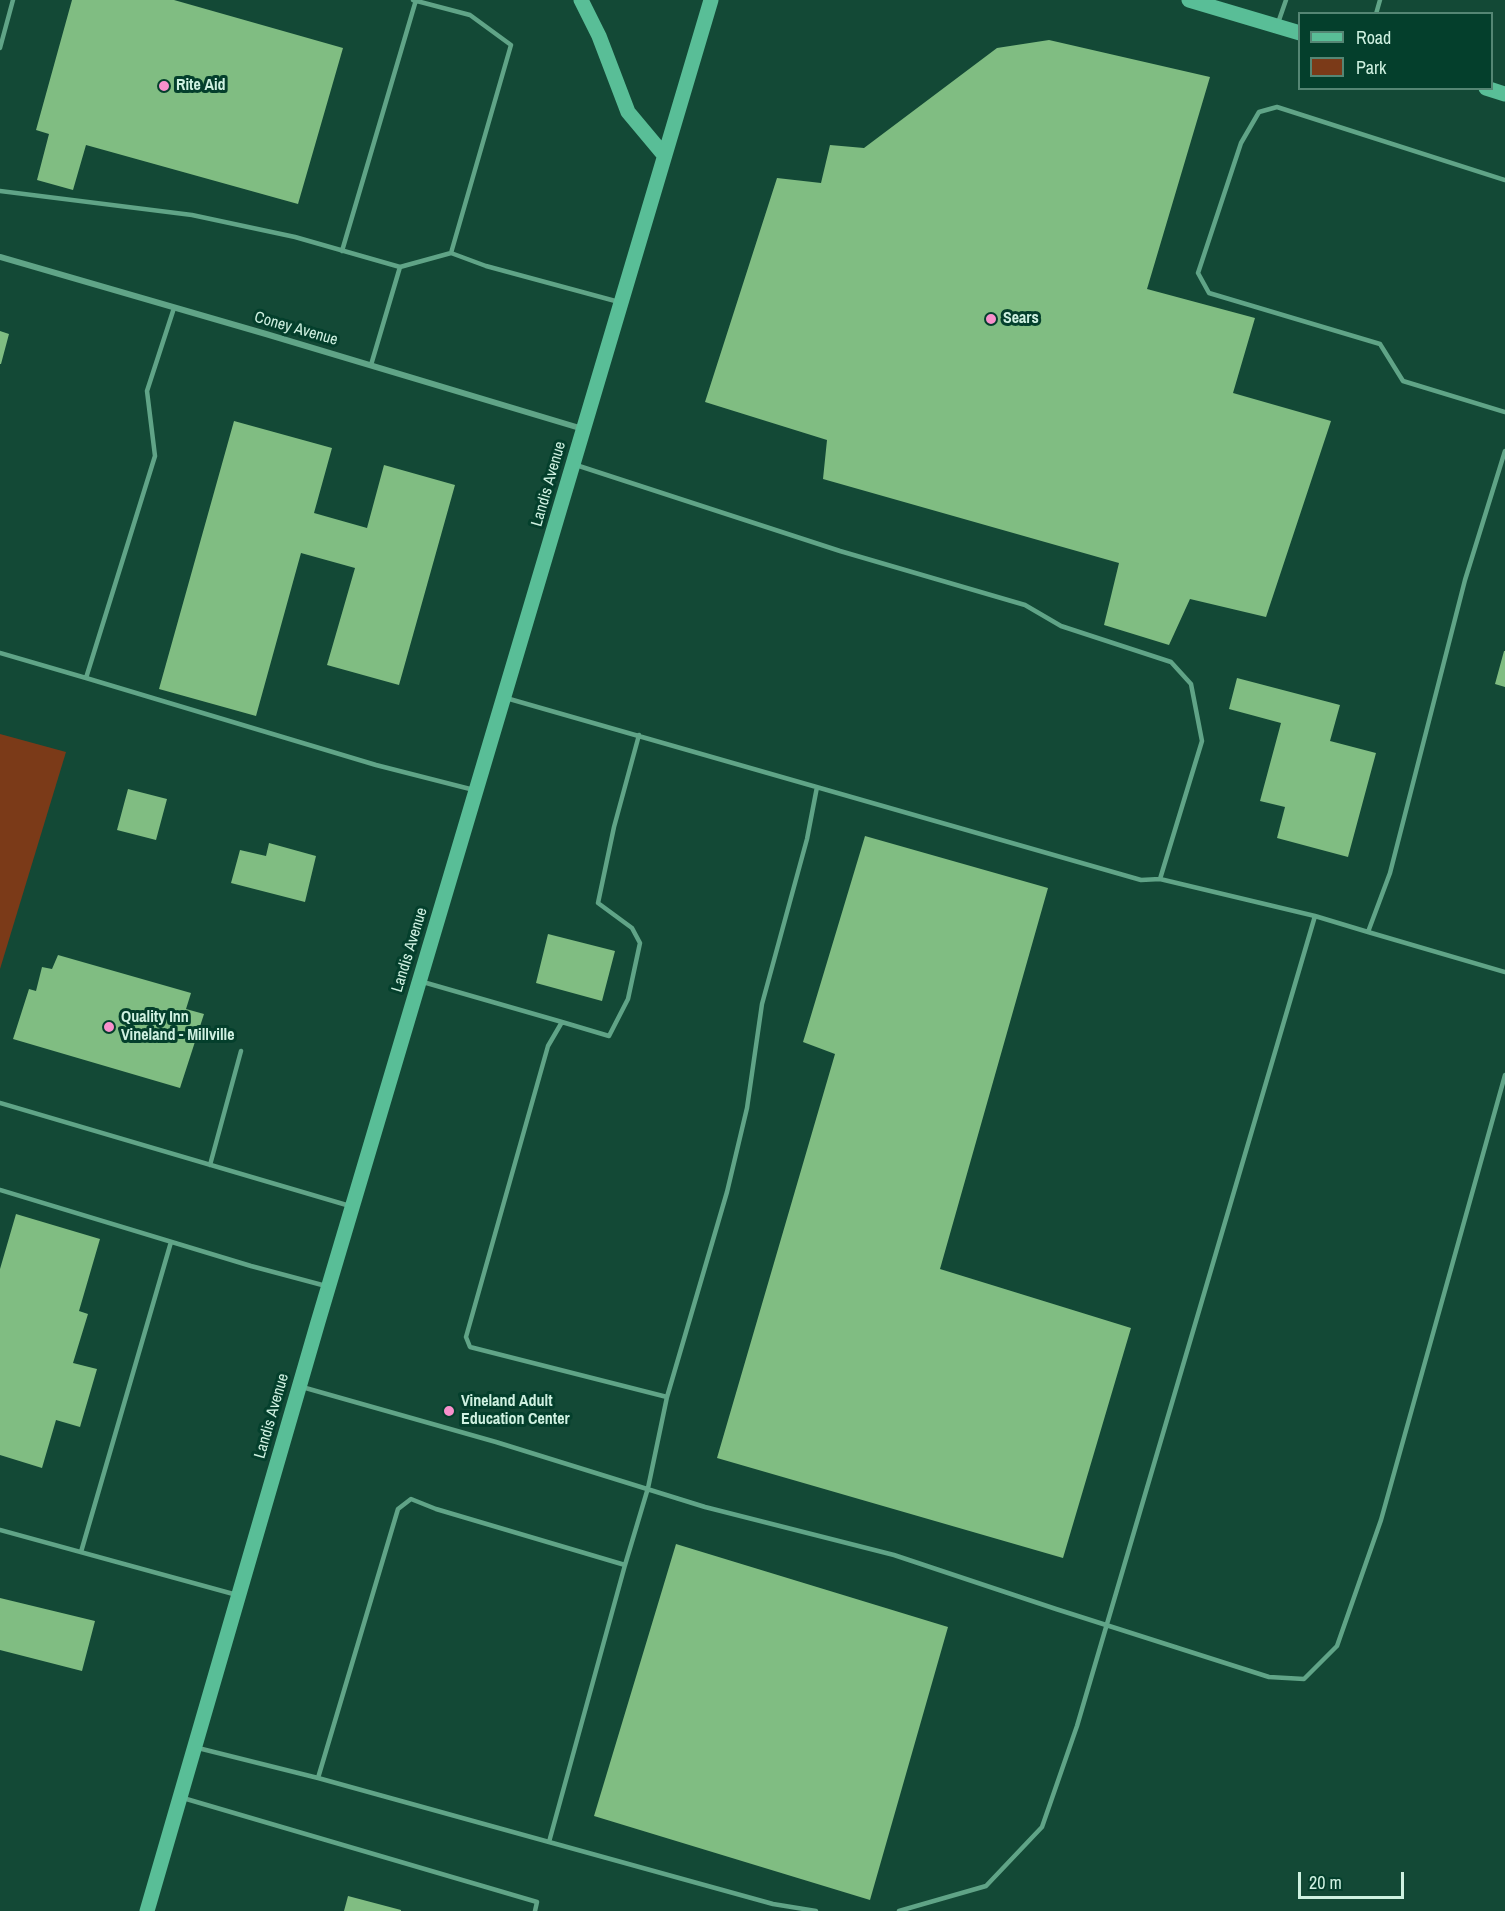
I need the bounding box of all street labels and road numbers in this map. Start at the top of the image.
street label: Coney Avenue [252,308,340,350]
street label: Landis Avenue [528,439,570,529]
street label: Landis Avenue [388,905,432,995]
street label: Landis Avenue [251,1371,293,1461]

